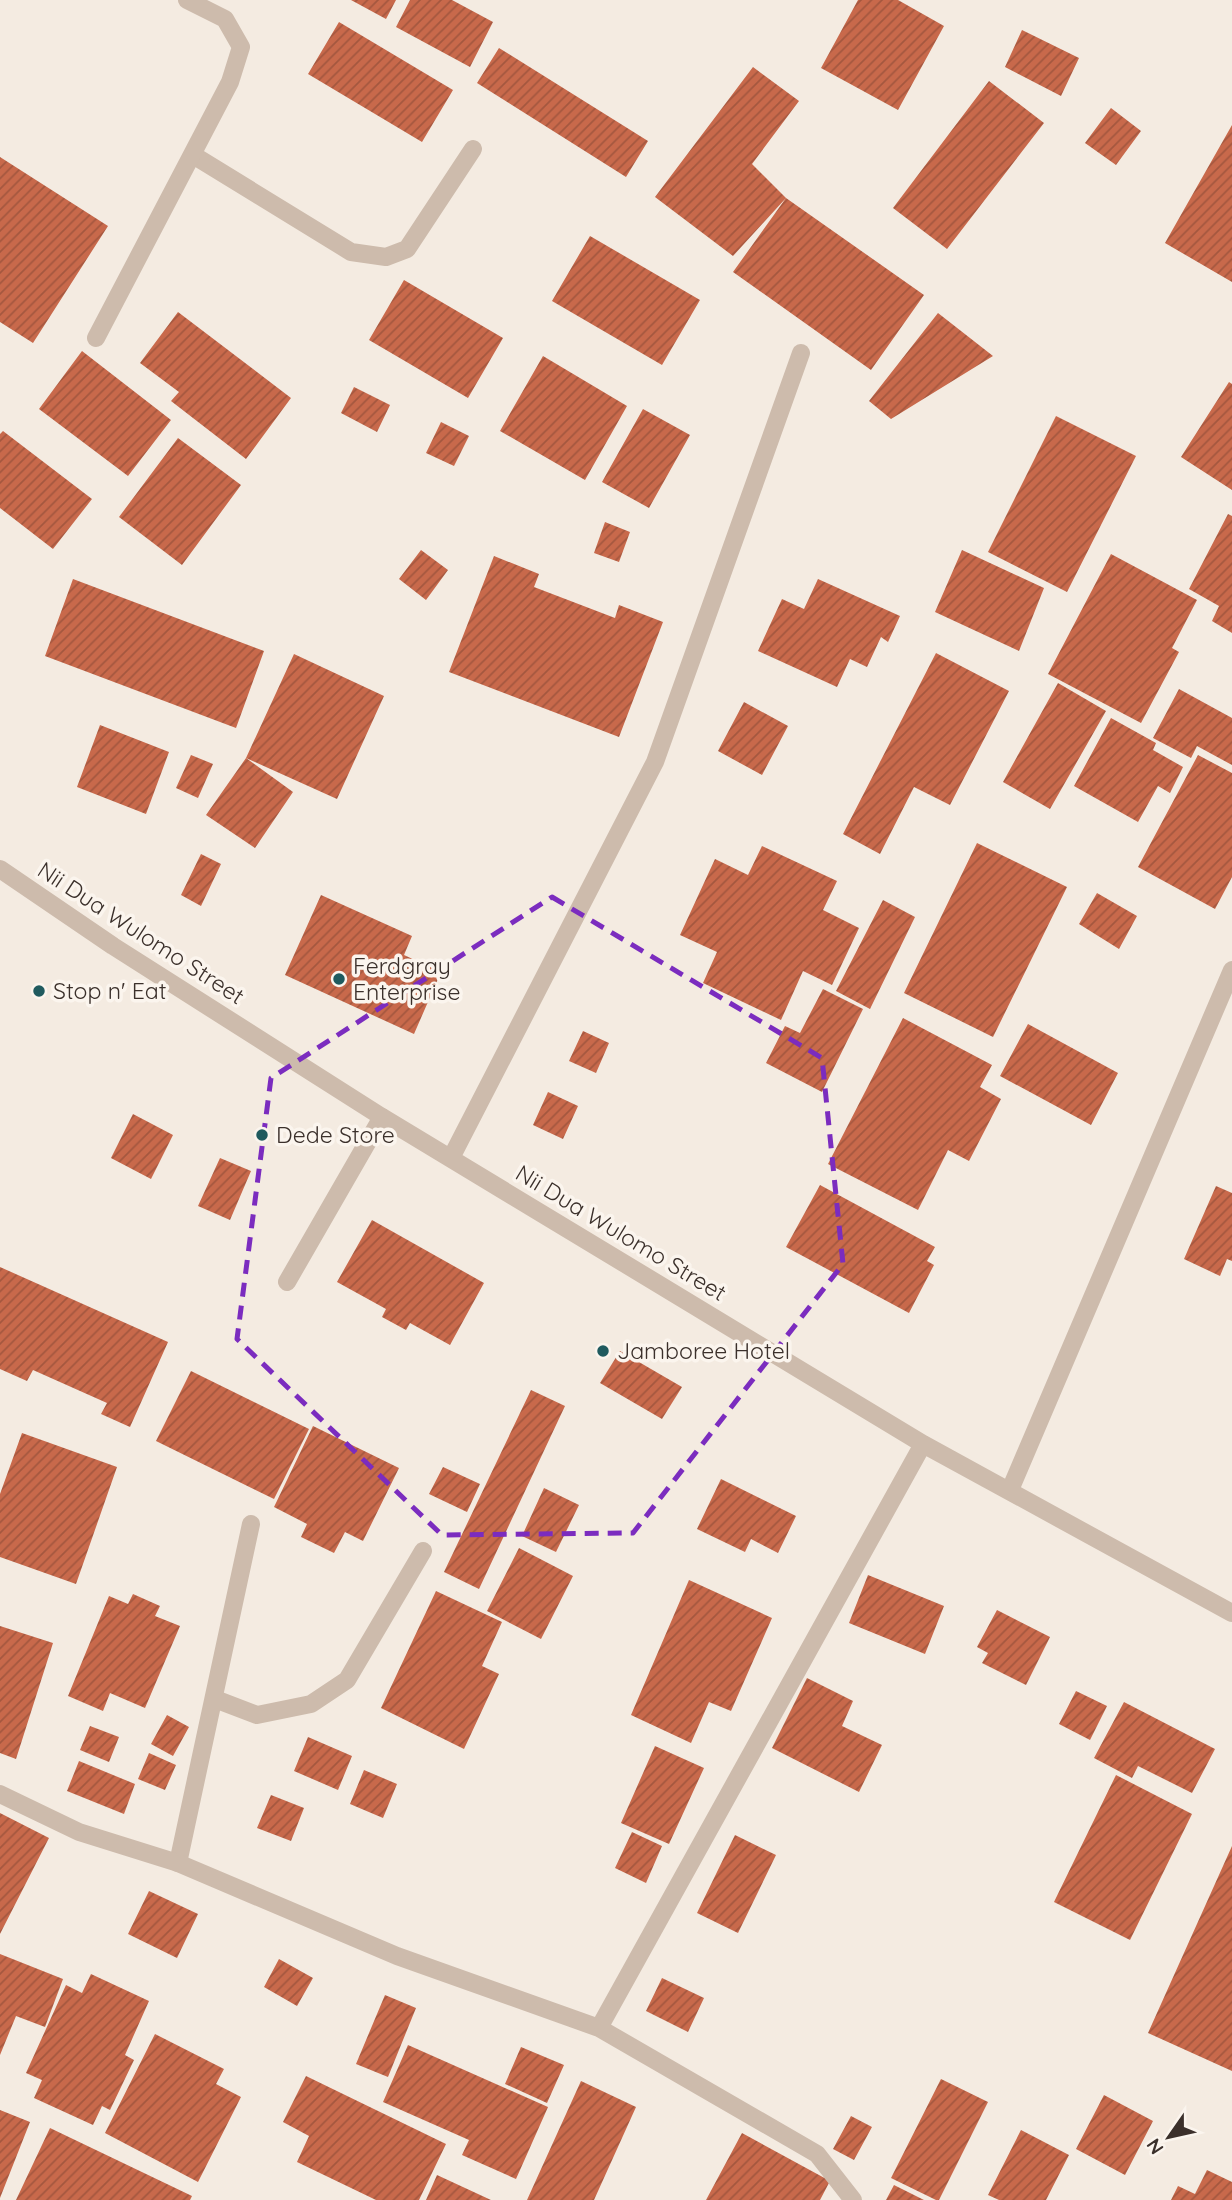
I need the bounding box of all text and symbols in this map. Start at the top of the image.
street label: Nii Dua Wulomo Street [32,855,250,1010]
place label: Ferdgray Enterprise [353,951,460,1006]
marker: Ferdgray Enterprise [331,971,347,987]
place label: Stop n' Eat [53,976,167,1005]
marker: Stop n' Eat [31,983,47,999]
place label: Dede Store [276,1120,395,1149]
marker: Dede Store [254,1127,270,1143]
street label: Nii Dua Wulomo Street [511,1158,732,1307]
place label: Jamboree Hotel [617,1336,790,1365]
marker: Jamboree Hotel [595,1343,611,1359]
north arrow [1134,2102,1204,2172]
text: N [1141,2134,1169,2159]

